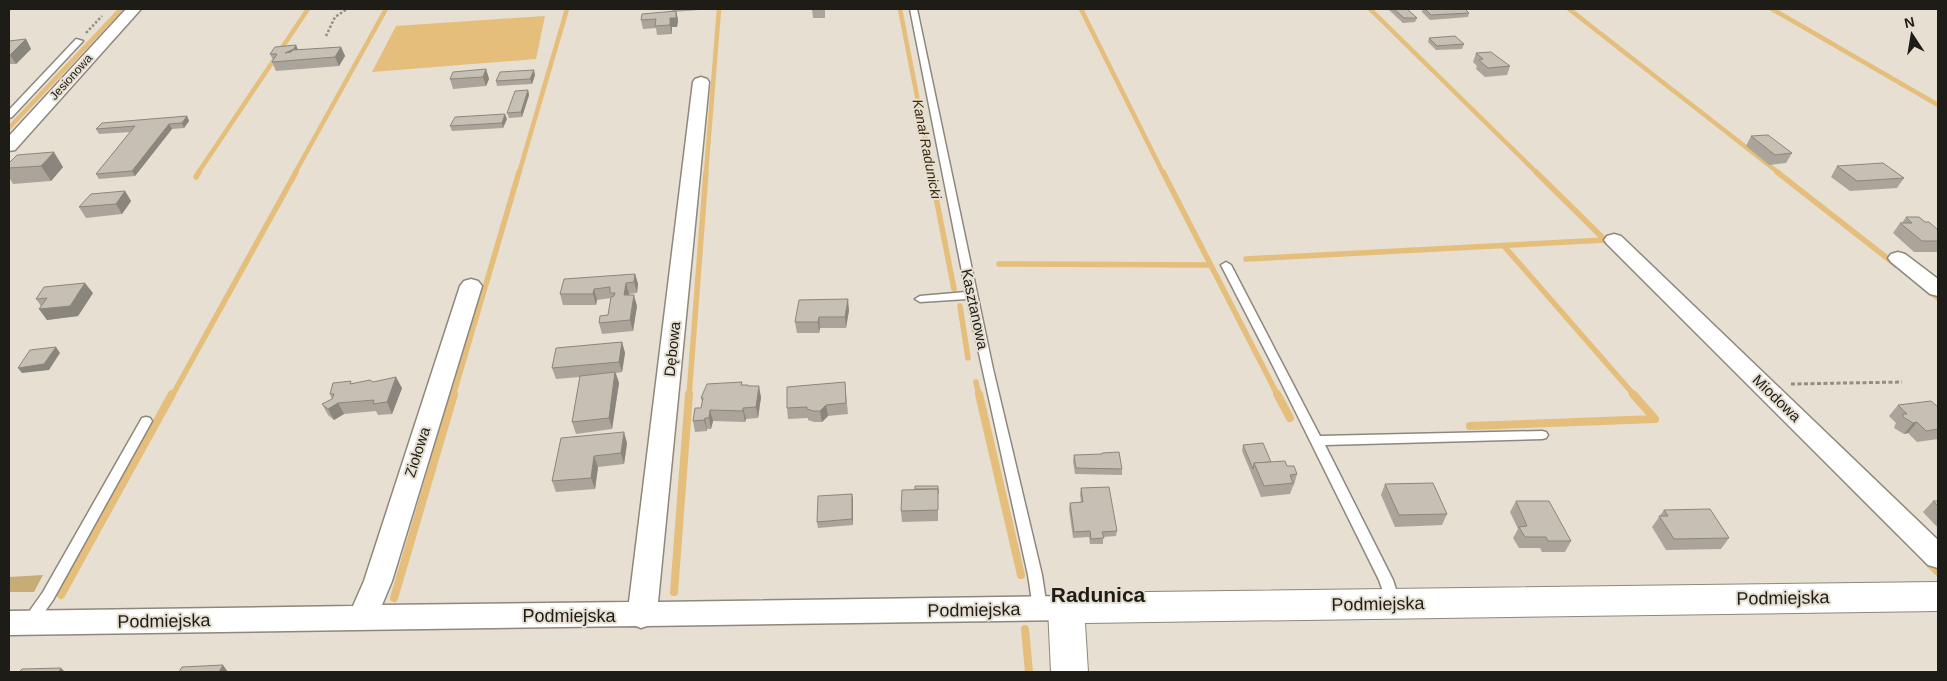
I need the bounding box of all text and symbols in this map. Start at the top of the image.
north arrow [1887,10,1937,60]
text: N [1903,13,1916,31]
street label: Jesionowa [47,51,95,103]
water label: Kanał Radunicki [909,98,945,201]
street label: Kasztanowa [958,267,992,351]
street label: Dębowa [661,320,683,377]
street label: Miodowa [1750,371,1805,425]
street label: Ziołowa [401,424,433,479]
district label: Radunica [1051,583,1146,606]
street label: Podmiejska [1736,587,1831,609]
street label: Podmiejska [1331,593,1426,615]
street label: Podmiejska [927,599,1022,621]
street label: Podmiejska [522,606,617,626]
street label: Podmiejska [117,610,212,632]

